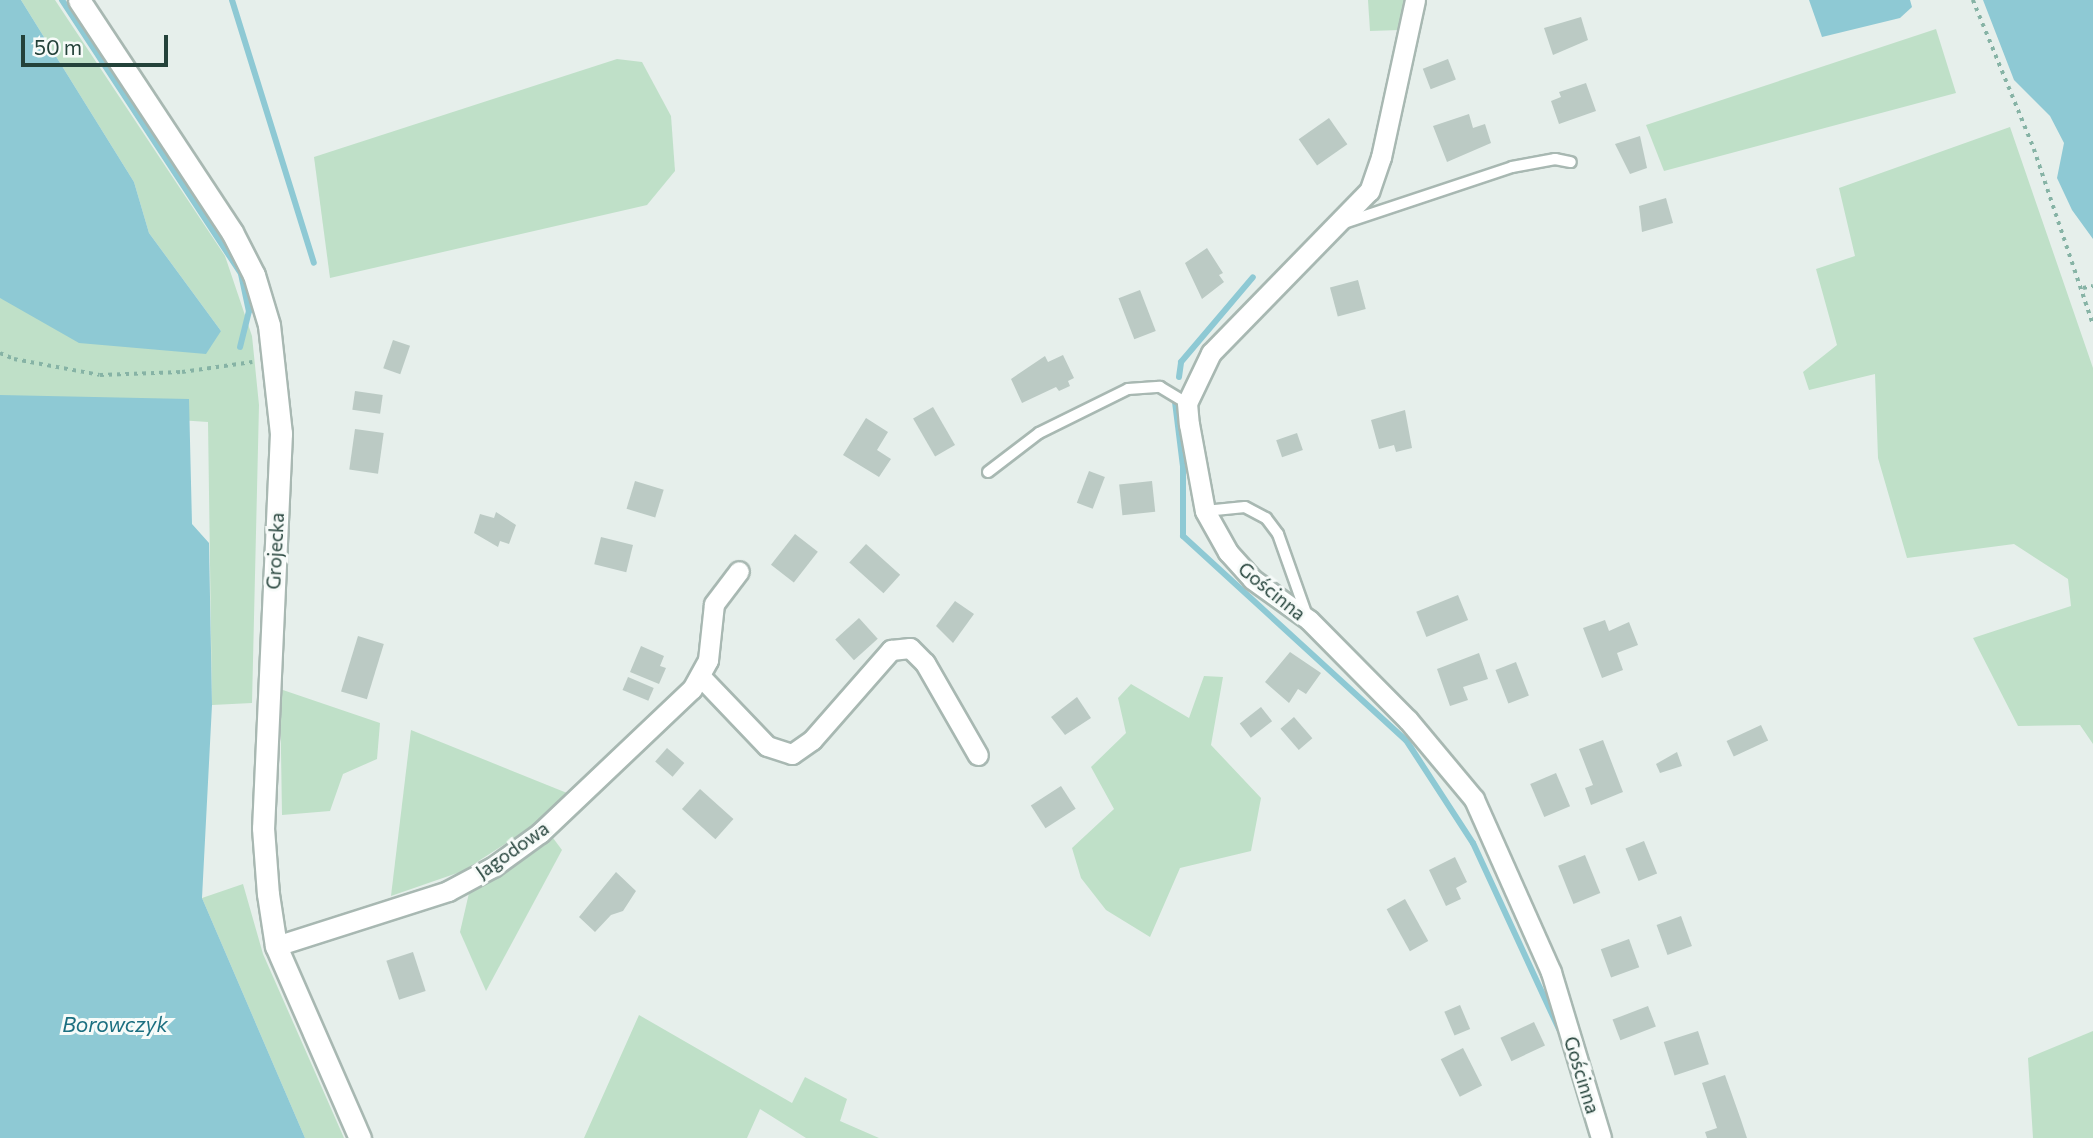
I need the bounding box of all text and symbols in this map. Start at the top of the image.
scale bar [24,21,172,65]
text: 50 m [34,34,82,59]
street label: Grojecka [262,512,288,590]
street label: Gościnna [1234,557,1310,625]
street label: Jagodowa [471,817,553,883]
water label: Borowczyk [62,1011,168,1037]
street label: Gościnna [1559,1034,1605,1116]

